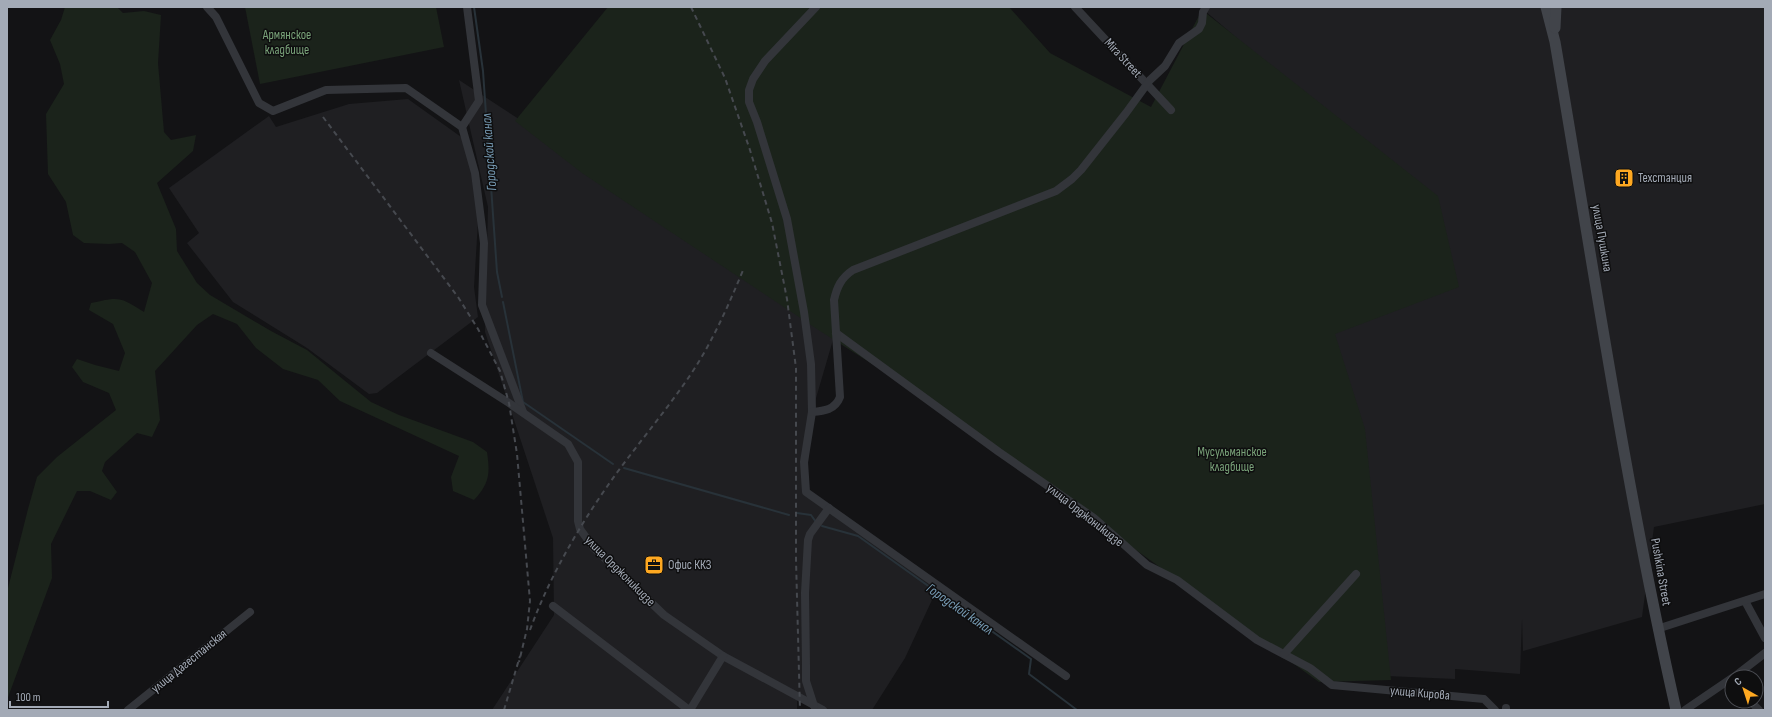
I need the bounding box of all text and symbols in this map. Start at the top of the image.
park label: Армянское кладбище [262,27,311,58]
street label: Mira Street [1101,35,1145,81]
water label: Городской канал [478,112,500,191]
building icon: Техстанция [1613,167,1635,189]
place label: Техстанция [1638,170,1692,186]
street label: улица Пушкина [1588,203,1616,273]
park label: Мусульманское кладбище [1197,444,1267,475]
street label: улица Орджоникидзе [1043,480,1127,550]
street label: улица Орджоникидзе [581,532,659,610]
street label: Pushkina Street [1647,537,1675,607]
office icon: Офис ККЗ [643,554,665,576]
place label: Офис ККЗ [668,557,712,573]
water label: Городской канал [923,580,997,638]
street label: улица Дагестанская [148,626,230,696]
north arrow [1724,669,1764,709]
text: С [1732,675,1745,688]
street label: улица Кирова [1389,682,1451,704]
scale bar [10,683,108,709]
text: 100 m [16,690,41,705]

